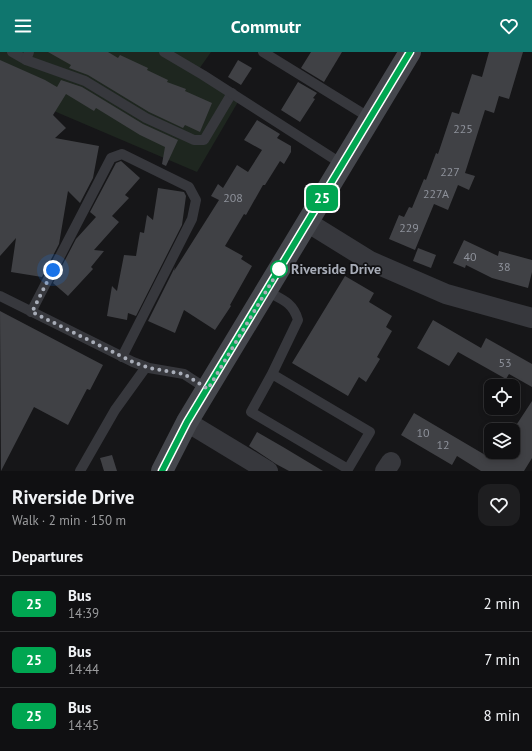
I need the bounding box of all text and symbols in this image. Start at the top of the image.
icon: menu [12,15,34,37]
text: Commutr [231,15,301,38]
icon: heart [498,15,520,37]
house number: 225 [453,121,473,136]
house number: 227 [440,164,460,179]
line badge: 25 [304,185,340,211]
house number: 227A [423,186,449,201]
text: 25 [314,189,330,207]
house number: 208 [223,190,243,205]
house number: 229 [399,220,419,235]
house number: 40 [463,249,477,264]
house number: 38 [497,259,511,274]
your location [43,260,63,280]
marker: Riverside Drive [270,260,288,278]
place label: Riverside Drive [291,260,381,278]
house number: 53 [498,355,512,370]
map controls [484,379,520,459]
button: locate [484,379,520,415]
button: layers [484,423,520,459]
house number: 10 [416,425,430,440]
house number: 12 [436,437,450,452]
button: heart [478,484,520,526]
text: Riverside Drive [12,485,134,509]
text: Walk · 2 min · 150 m [12,512,126,529]
text: Departures [12,547,83,566]
text: Bus [68,586,91,605]
text: 2 min [483,594,520,613]
text: 25 [26,595,42,613]
text: 14:39 [68,605,99,622]
text: Bus [68,642,91,661]
text: 7 min [484,650,520,669]
text: 25 [26,651,42,669]
text: 14:44 [68,661,99,678]
text: Bus [68,698,91,717]
text: 8 min [483,706,520,725]
text: 25 [26,707,42,725]
text: 14:45 [68,717,99,734]

